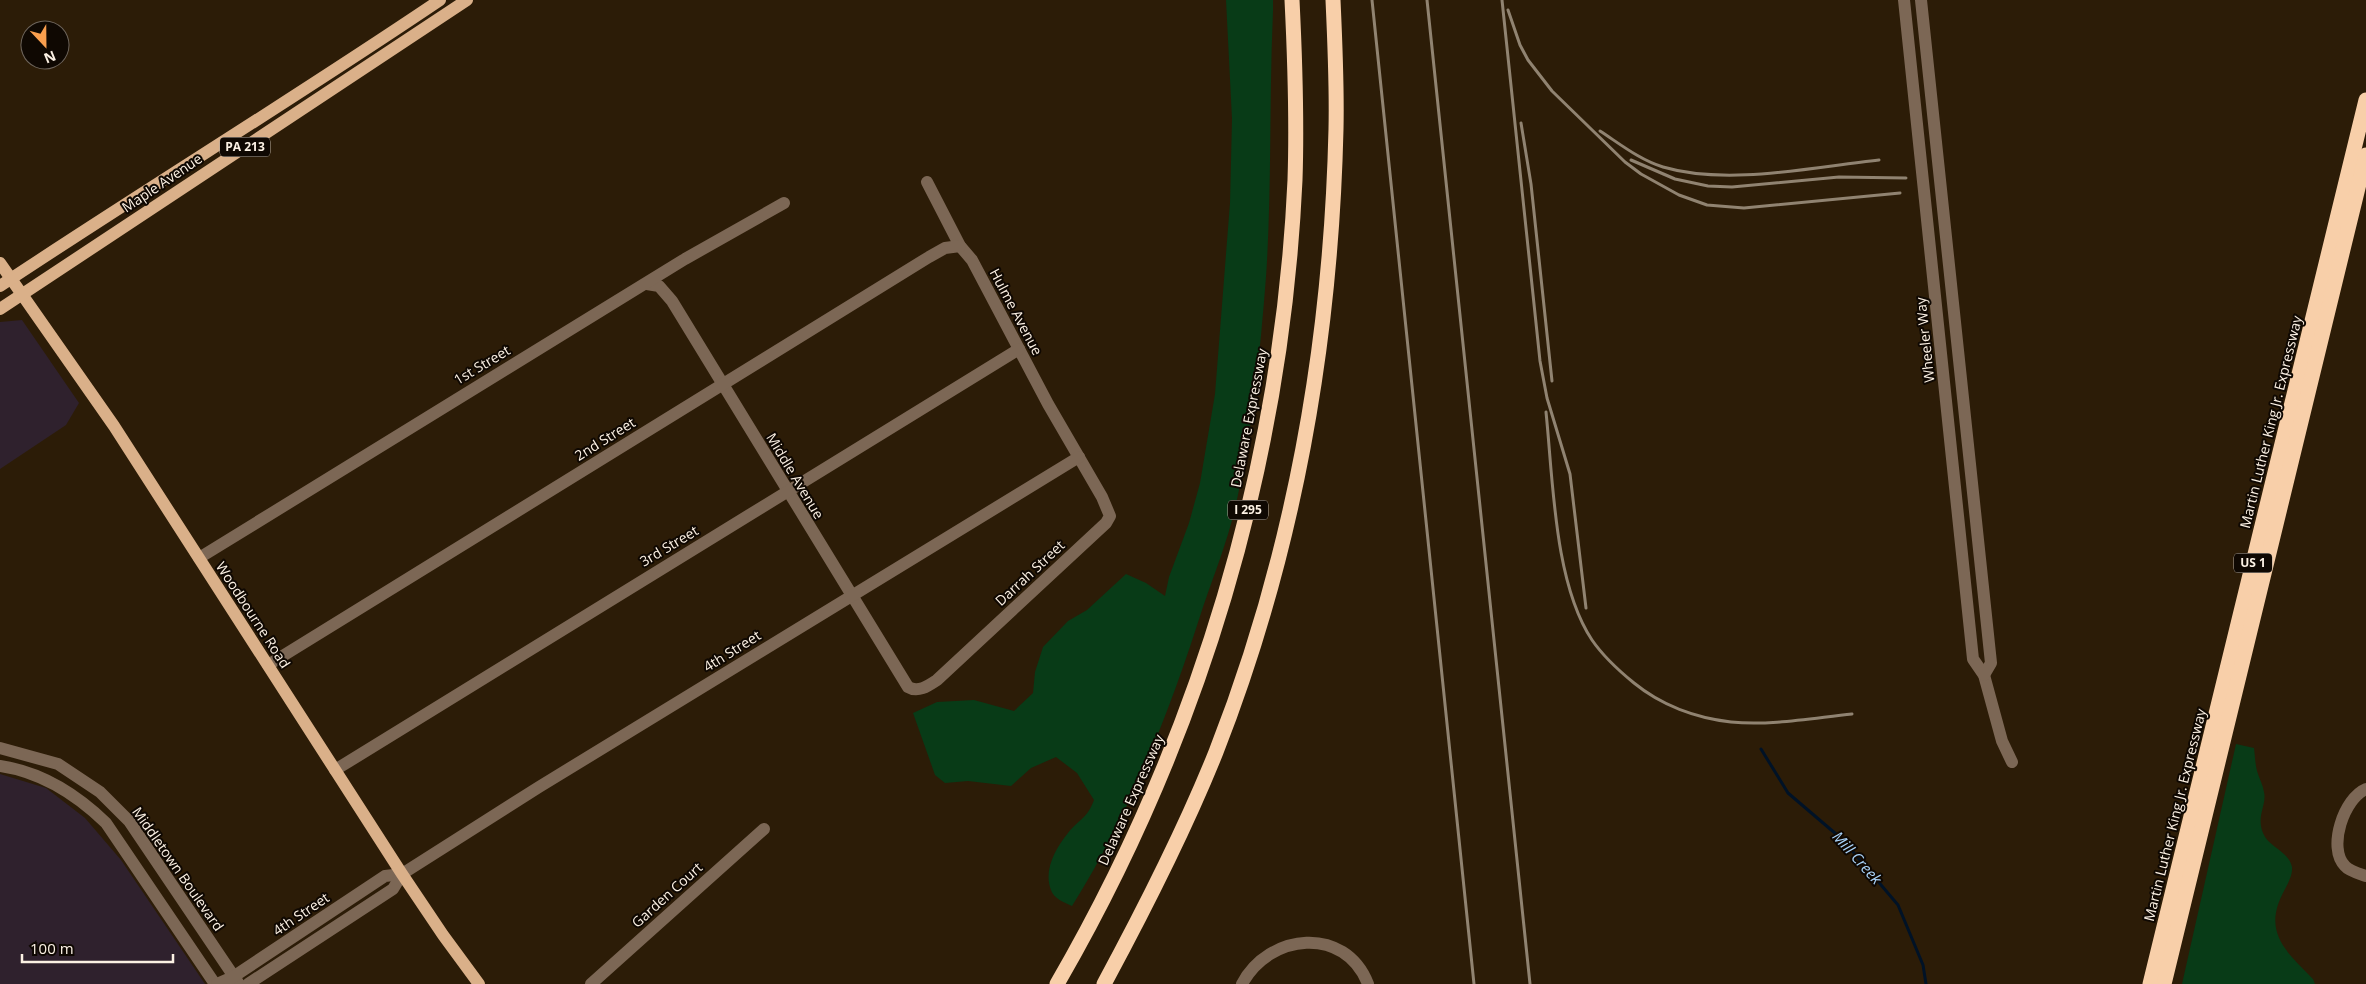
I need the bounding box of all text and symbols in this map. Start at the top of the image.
north arrow [20,20,70,70]
text: N [41,47,59,68]
road number: PA 213 [220,138,270,156]
street label: Maple Avenue [118,149,206,216]
street label: Hulme Avenue [986,265,1047,359]
street label: Wheeler Way [1910,295,1938,384]
street label: Martin Luther King Jr. Expressway [2235,313,2306,530]
street label: 1st Street [450,340,513,389]
street label: Delaware Expressway [1226,346,1272,489]
street label: 2nd Street [571,413,639,465]
street label: Middle Avenue [762,429,829,522]
road number: I 295 [1228,500,1268,520]
street label: 3rd Street [636,521,702,570]
street label: Darrah Street [991,536,1069,610]
road number: US 1 [2234,554,2272,572]
street label: Woodbourne Road [212,558,295,672]
street label: 4th Street [699,625,764,676]
street label: Martin Luther King Jr. Expressway [2139,706,2210,923]
street label: Delaware Expressway [1093,730,1168,868]
street label: Middletown Boulevard [128,803,229,935]
water label: Mill Creek [1829,827,1887,889]
street label: Garden Court [627,858,706,931]
street label: 4th Street [269,888,333,939]
scale bar [22,932,174,964]
text: 100 m [30,938,74,958]

